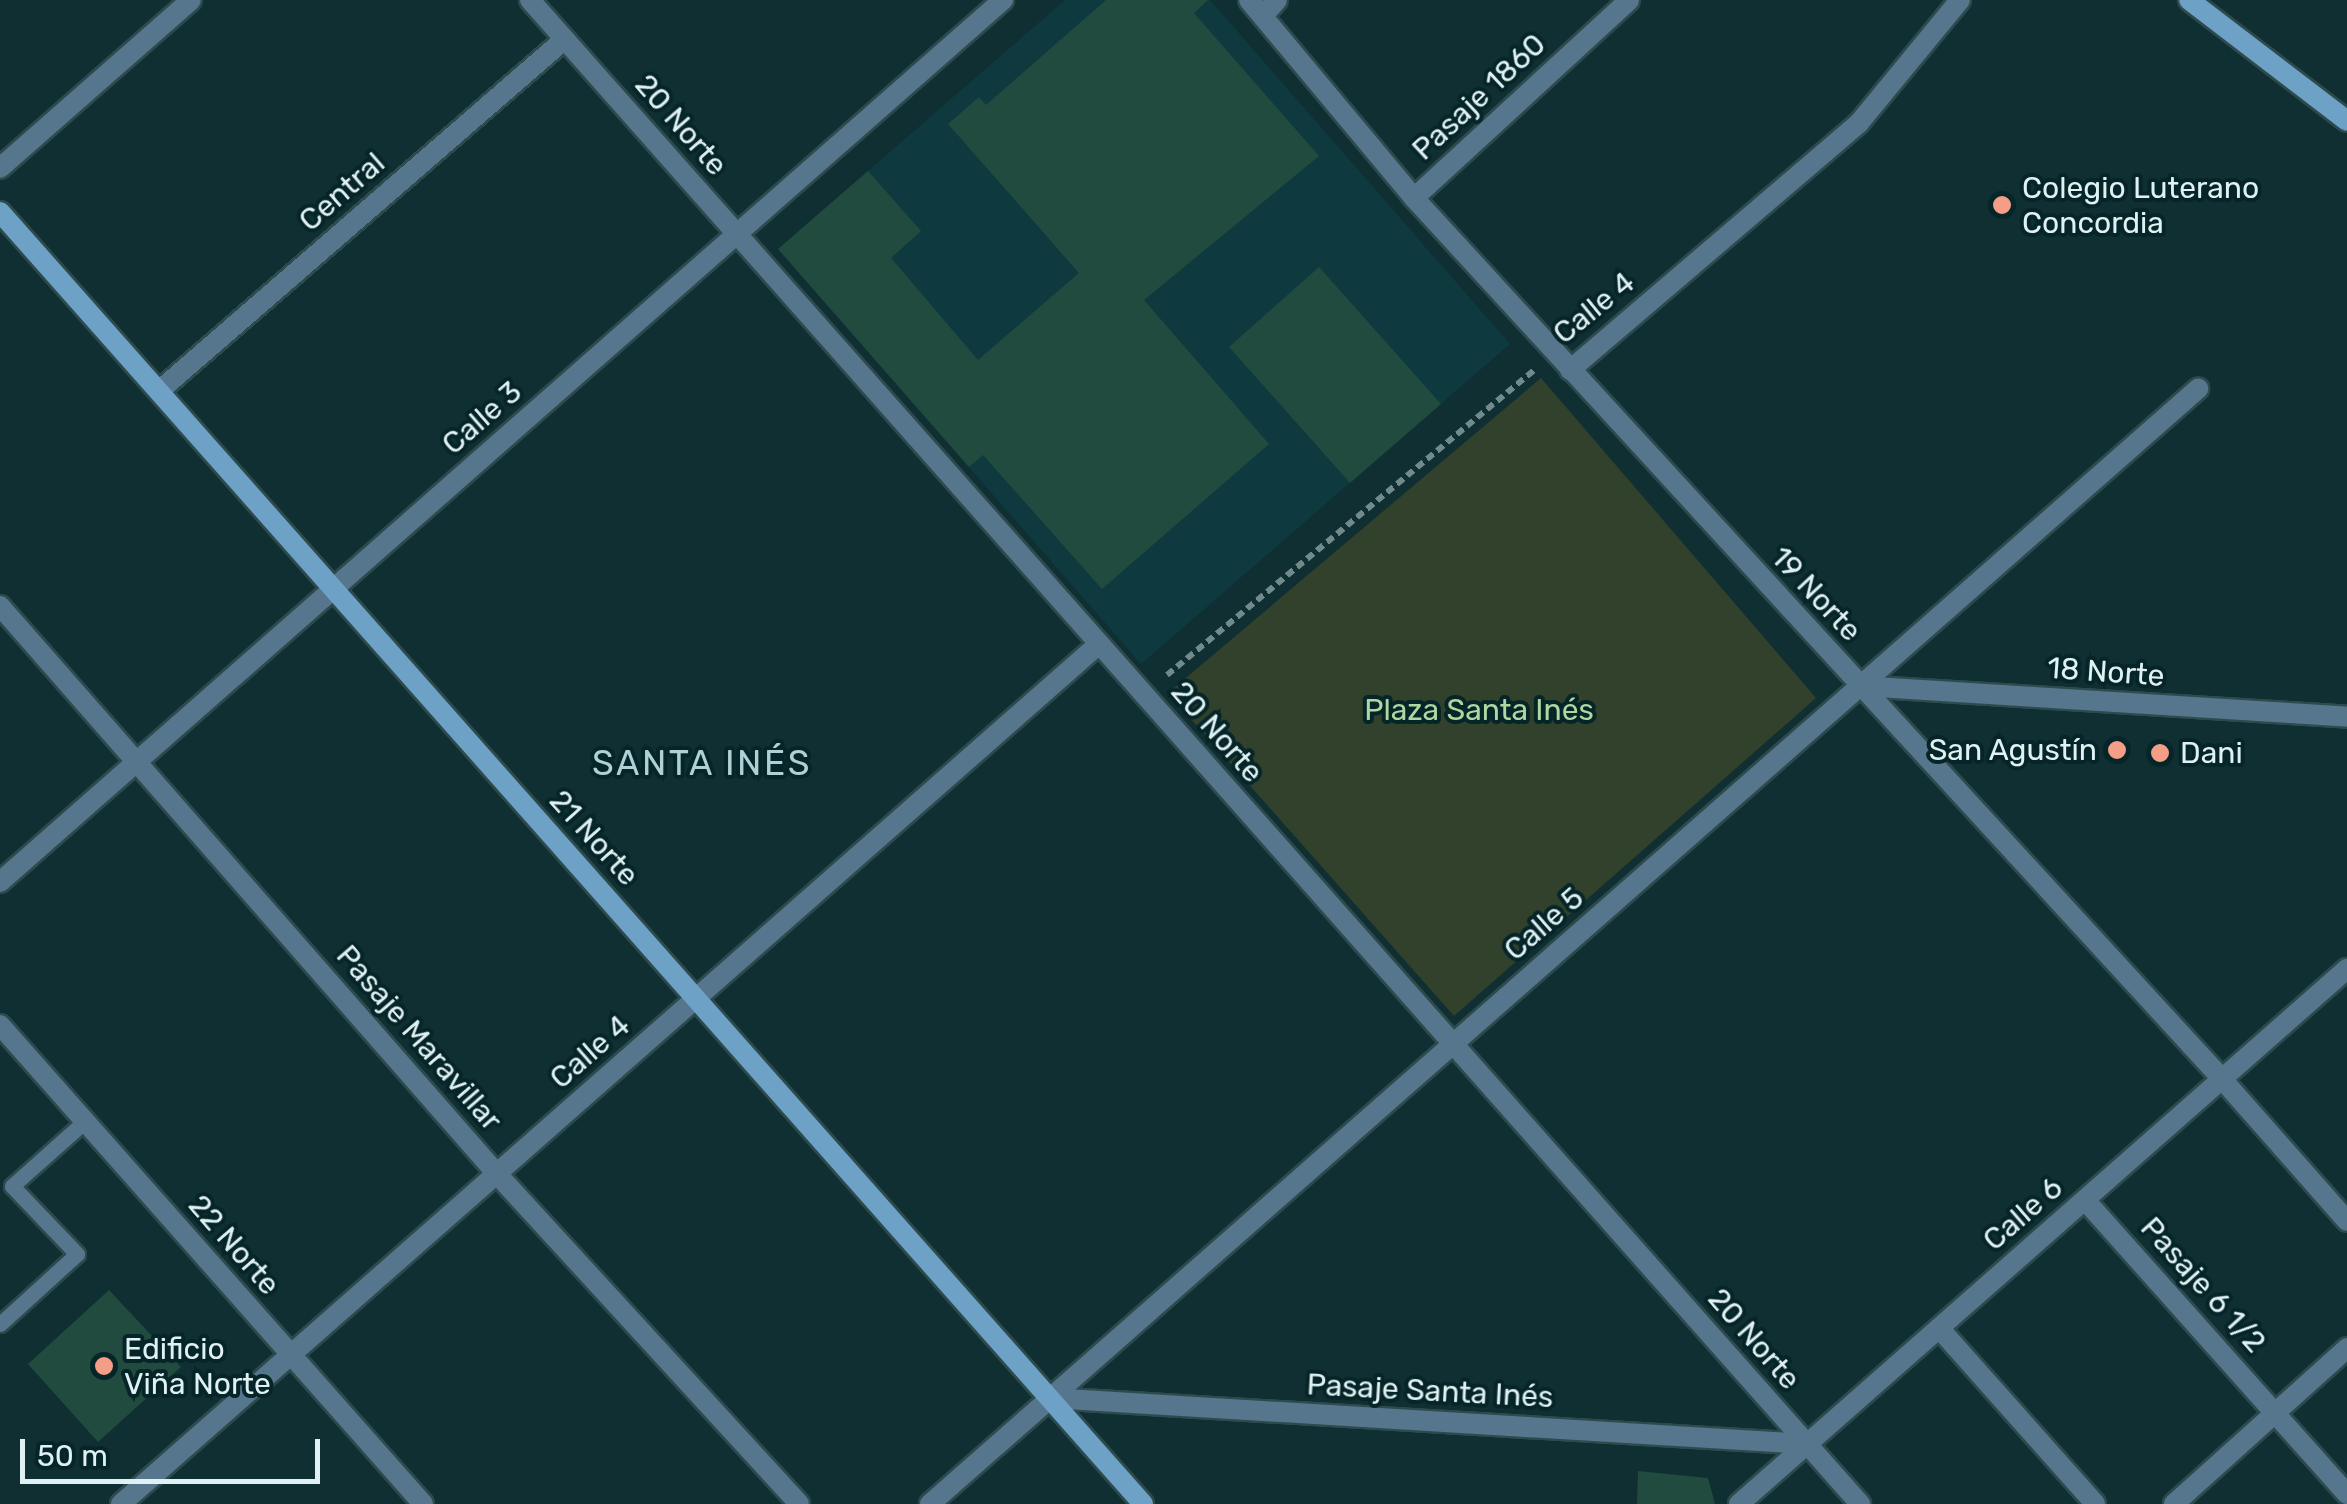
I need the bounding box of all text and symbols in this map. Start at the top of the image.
street label: Pasaje 1860 [1405,26,1553,168]
street label: 20 Norte [627,67,735,183]
street label: Central [292,145,392,239]
place label: Colegio Luterano Concordia [2022,170,2259,240]
marker: Colegio Luterano Concordia [1991,194,2013,216]
street label: Calle 4 [1546,264,1642,352]
street label: Calle 3 [435,374,529,462]
street label: 19 Norte [1763,539,1869,649]
street label: 18 Norte [2046,650,2166,694]
street label: 20 Norte [1163,674,1271,790]
park label: Plaza Santa Inés [1364,692,1594,728]
place label: San Agustín [1928,732,2097,768]
place label: Dani [2180,735,2243,771]
marker: San Agustín [2106,739,2128,761]
district label: SANTA INÉS [592,742,812,784]
marker: Dani [2149,742,2171,764]
street label: 21 Norte [542,783,646,893]
street label: Calle 5 [1497,880,1591,968]
street label: Pasaje Maravillar [329,938,509,1138]
street label: Calle 4 [543,1008,637,1096]
street label: Calle 6 [1976,1170,2070,1258]
street label: 22 Norte [181,1188,287,1302]
street label: Pasaje 6 1/2 [2133,1210,2273,1360]
street label: 20 Norte [1700,1281,1808,1397]
place label: Edificio Viña Norte [124,1331,271,1402]
marker: Edificio Viña Norte [93,1355,115,1377]
street label: Pasaje Santa Inés [1306,1367,1554,1415]
scale bar [25,1419,325,1481]
text: 50 m [37,1438,108,1474]

